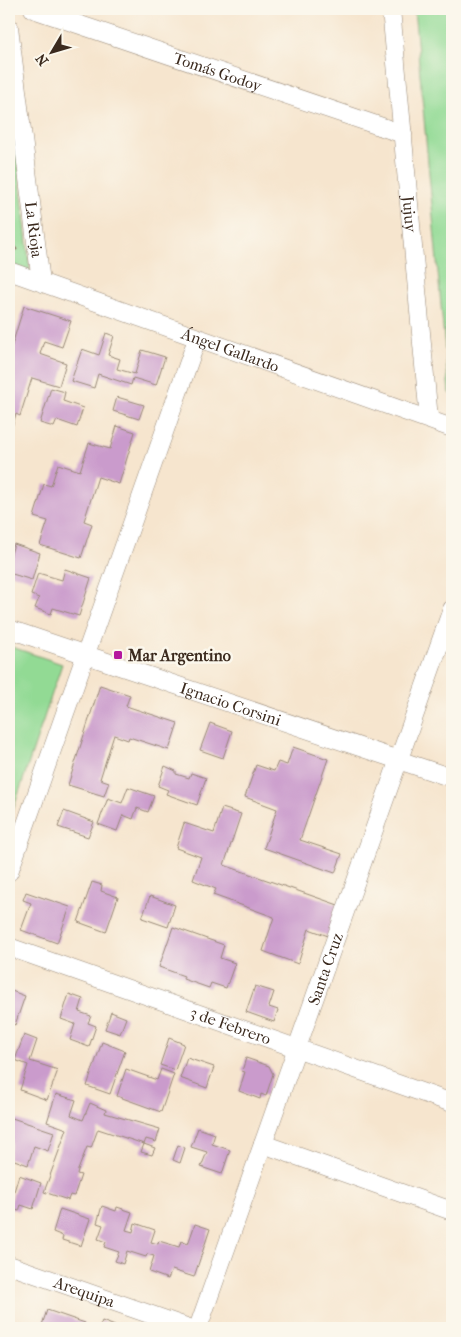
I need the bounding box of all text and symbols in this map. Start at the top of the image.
north arrow [28,28,78,78]
street label: Tomás Godoy [171,48,265,95]
text: N [32,50,52,69]
street label: Jujuy [399,193,421,234]
street label: La Rioja [21,200,47,259]
street label: Ángel Gallardo [178,322,282,376]
place label: Mar Argentino [127,646,231,666]
marker: Mar Argentino [112,649,124,661]
street label: Ignacio Corsini [178,678,284,729]
street label: Santa Cruz [303,930,346,1007]
street label: 3 de Febrero [188,1002,274,1048]
street label: Arequipa [51,1272,118,1311]

